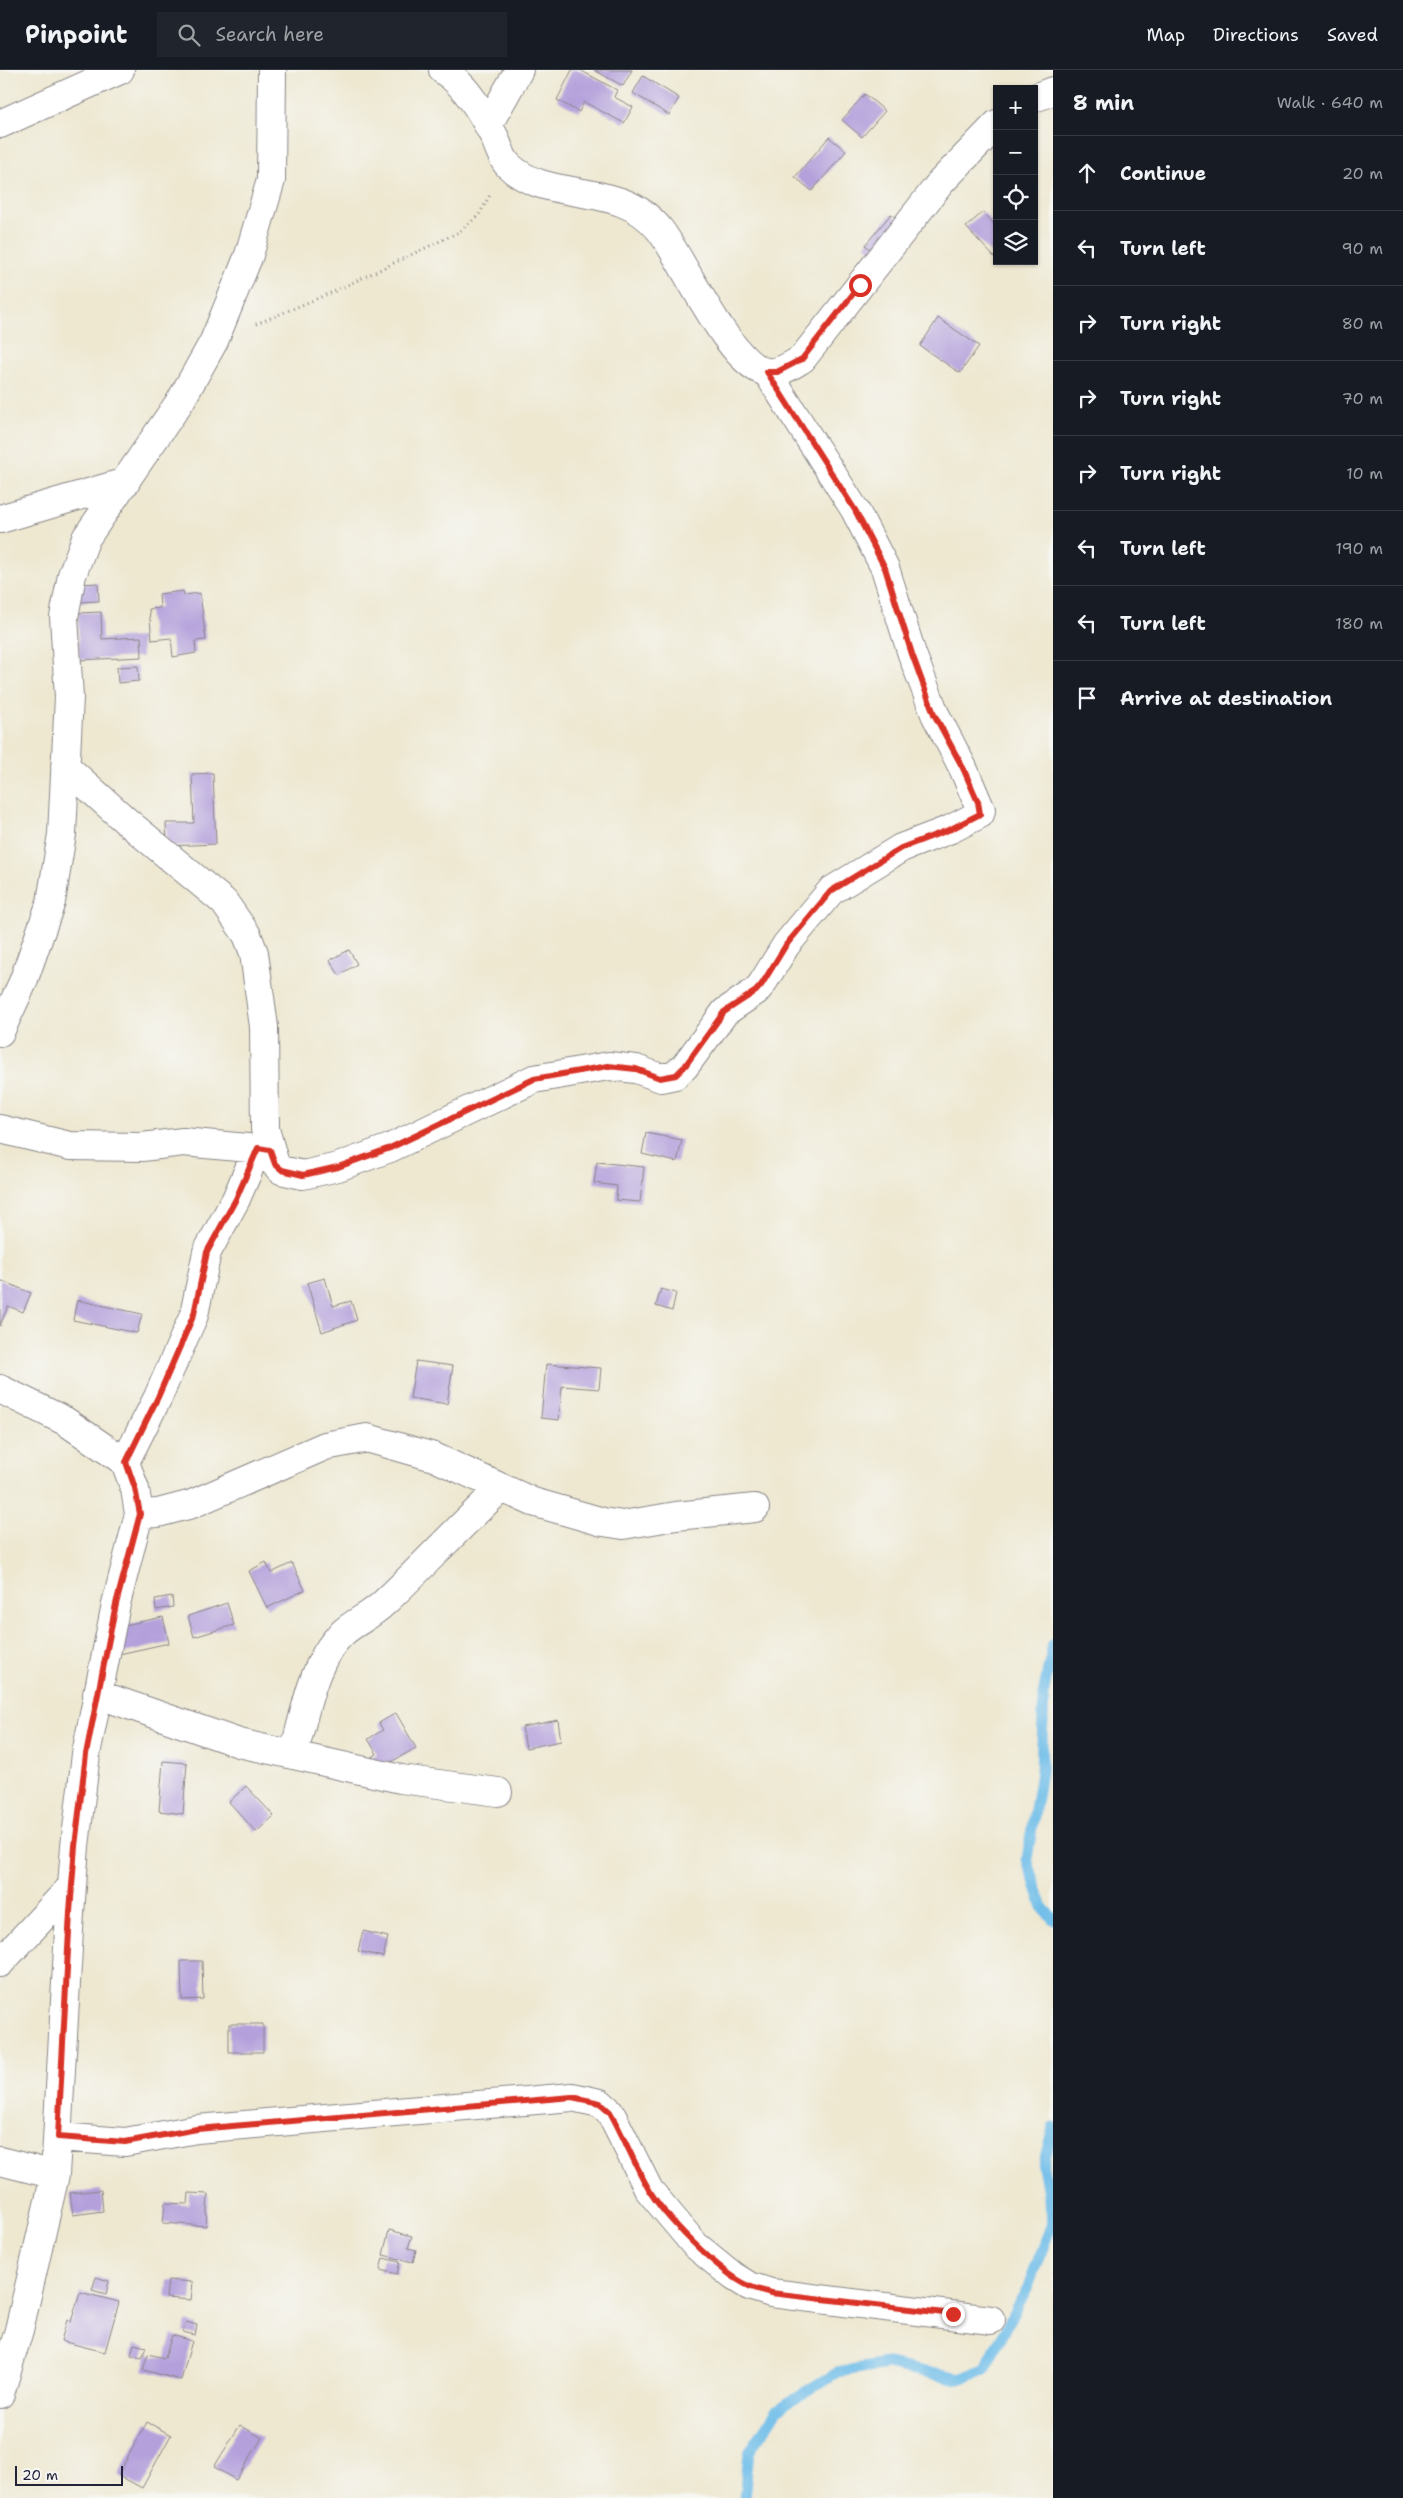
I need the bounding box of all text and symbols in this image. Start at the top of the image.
search box [157,12,507,57]
text: Pinpoint [25,19,127,51]
icon: search [175,21,203,49]
text: Search here [215,22,324,47]
text: Map [1147,23,1185,47]
text: Directions [1213,23,1299,47]
text: Saved [1327,23,1378,47]
map controls [993,85,1038,265]
button: + [993,85,1038,130]
text: 8 min [1073,89,1134,117]
text: Walk · 640 m [1277,92,1383,113]
button: − [993,130,1038,175]
icon: ahead [1073,159,1101,187]
text: Continue [1120,161,1206,186]
text: 20 m [1342,163,1383,184]
button: locate [993,175,1038,220]
button: layers [993,220,1038,265]
icon: left [1073,234,1101,262]
text: Turn left [1120,236,1206,261]
text: 90 m [1342,238,1383,259]
route start [849,274,872,297]
icon: right [1073,309,1101,337]
text: Turn right [1120,311,1221,336]
text: 80 m [1342,313,1383,334]
icon: right [1073,384,1101,412]
text: Turn right [1120,386,1221,411]
text: 70 m [1342,388,1383,409]
icon: right [1073,459,1101,487]
text: Turn right [1120,461,1221,486]
text: 10 m [1346,463,1383,484]
icon: left [1073,534,1101,562]
text: Turn left [1120,536,1206,561]
text: 190 m [1336,538,1383,559]
icon: left [1073,609,1101,637]
text: Turn left [1120,611,1206,636]
text: 180 m [1335,613,1383,634]
icon: arrive [1073,684,1101,712]
text: Arrive at destination [1120,686,1332,711]
route end [942,2303,965,2326]
scale bar [15,2463,122,2486]
text: 20 m [22,2466,58,2484]

